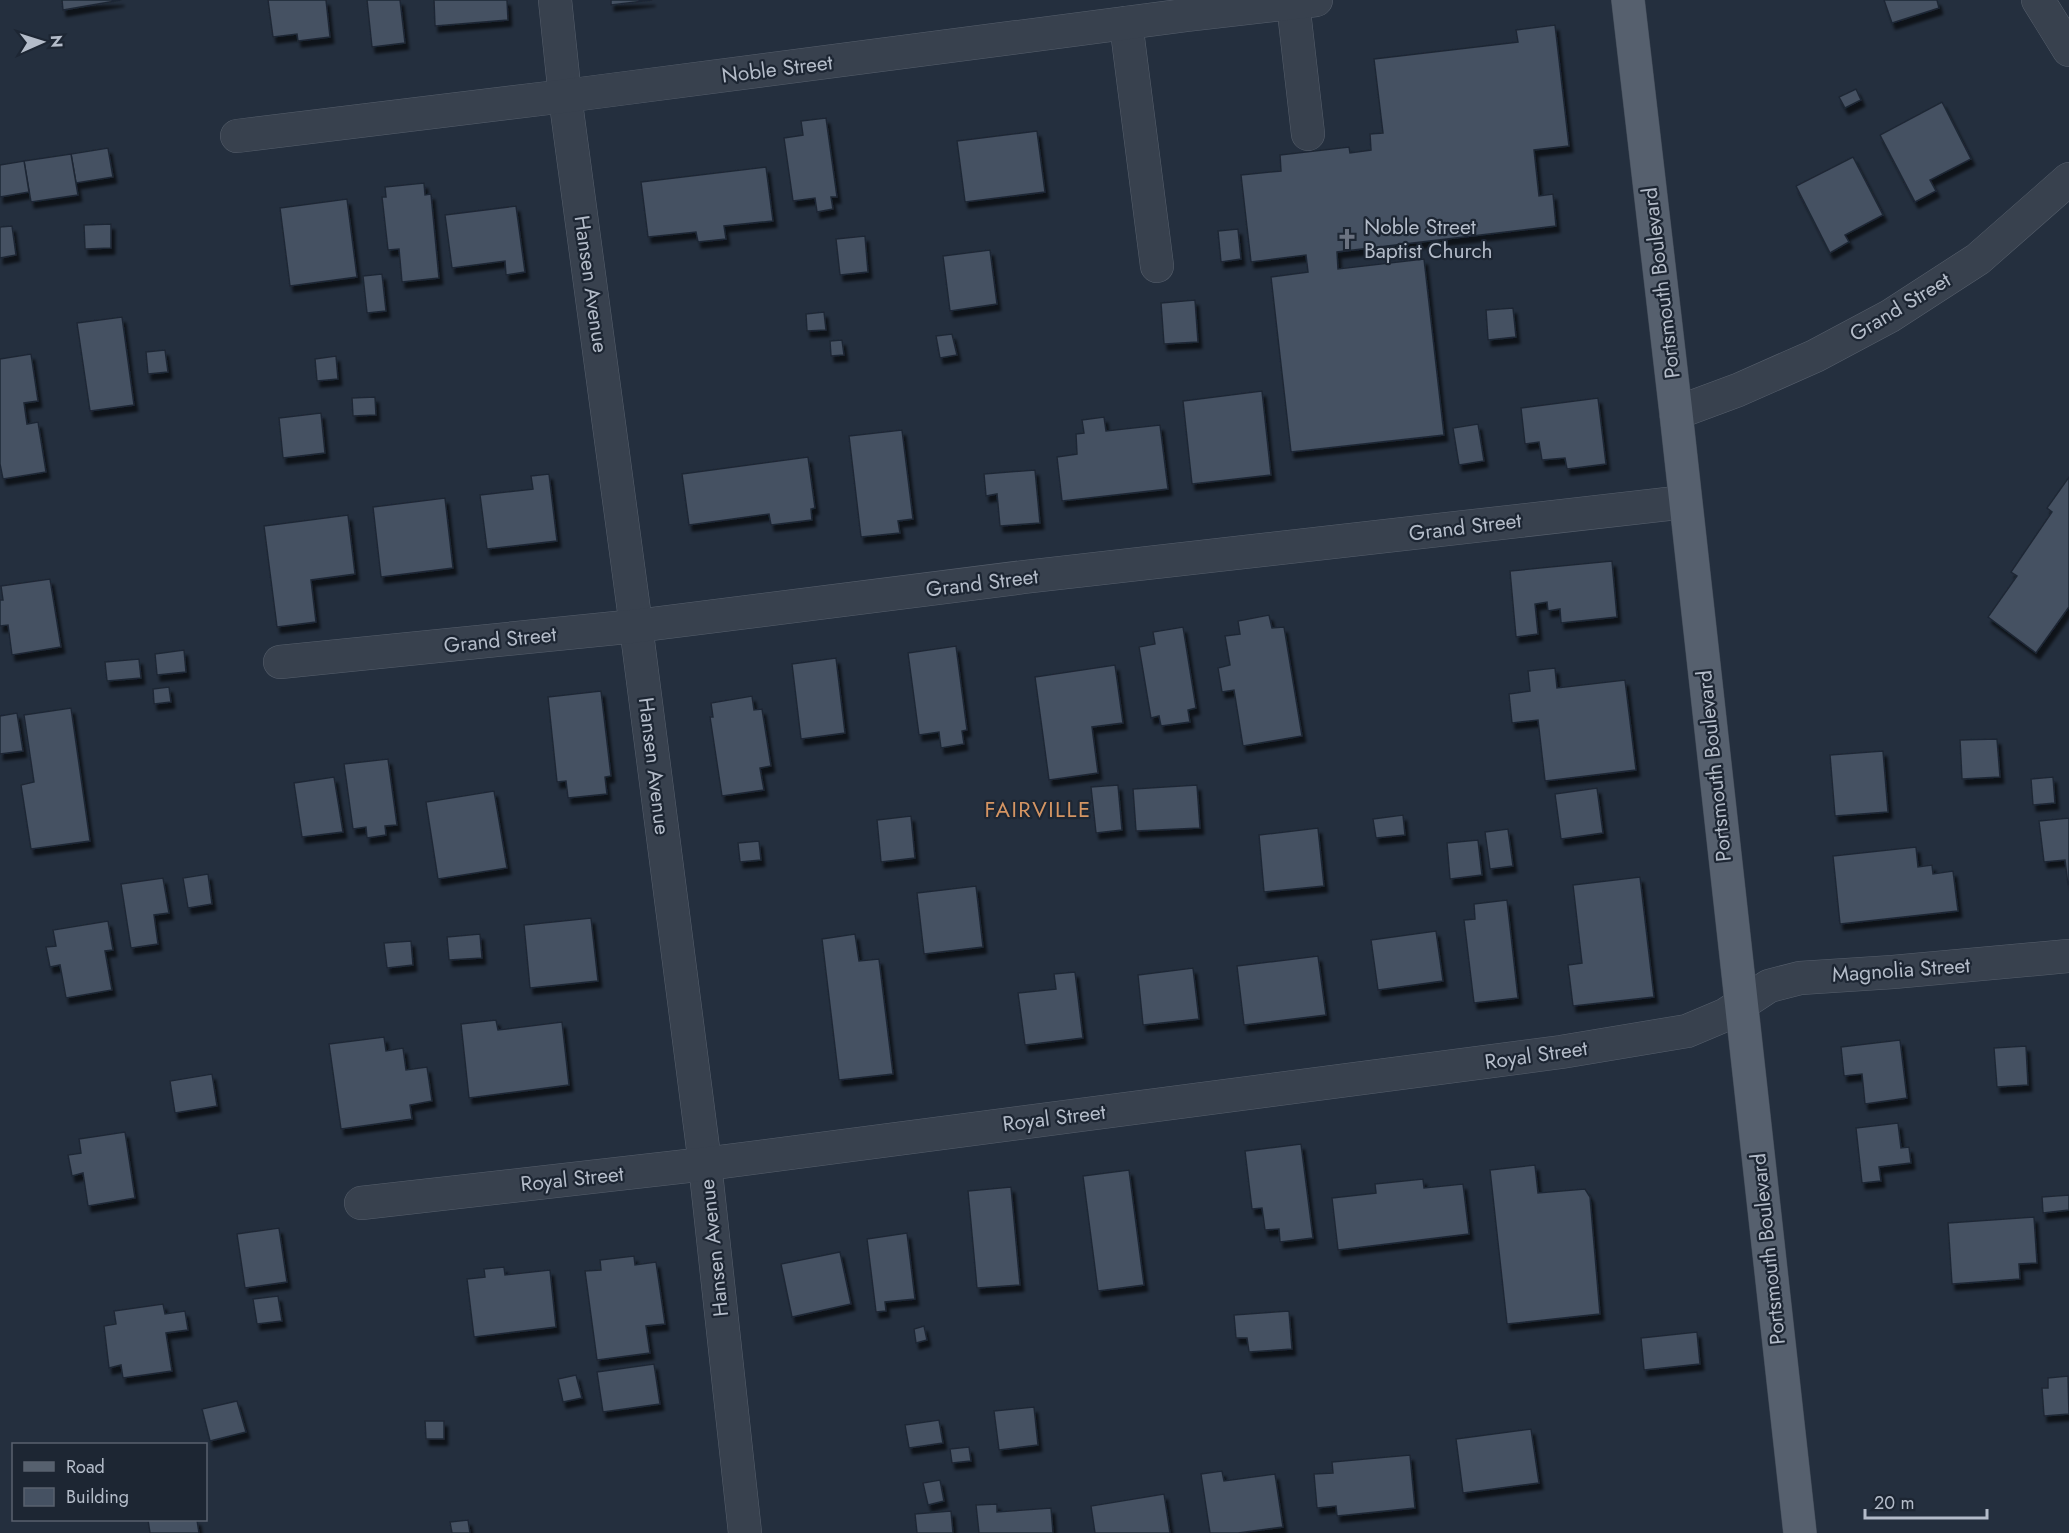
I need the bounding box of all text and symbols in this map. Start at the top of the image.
north arrow [12,12,72,72]
text: N [45,34,68,48]
street label: Noble Street [720,47,834,91]
street label: Portsmouth Boulevard [1634,186,1688,380]
place label: Noble Street Baptist Church [1364,212,1492,266]
street label: Hansen Avenue [567,213,615,355]
church icon: Noble Street Baptist Church [1335,227,1359,251]
street label: Grand Street [1844,265,1956,349]
street label: Grand Street [1407,505,1523,549]
street label: Grand Street [924,561,1040,605]
street label: Grand Street [442,619,558,661]
street label: Portsmouth Boulevard [1689,669,1739,863]
street label: Hansen Avenue [631,696,677,837]
district label: FAIRVILLE [984,793,1092,825]
street label: Magnolia Street [1831,950,1971,990]
street label: Royal Street [1483,1033,1589,1077]
street label: Royal Street [1001,1097,1107,1139]
street label: Portsmouth Boulevard [1743,1152,1793,1346]
street label: Royal Street [519,1159,625,1199]
street label: Hansen Avenue [692,1178,736,1318]
legend [12,1443,207,1521]
text: Road [66,1454,105,1480]
scale bar [1865,1482,1986,1520]
text: Building [66,1484,129,1510]
text: 20 m [1874,1490,1914,1516]

